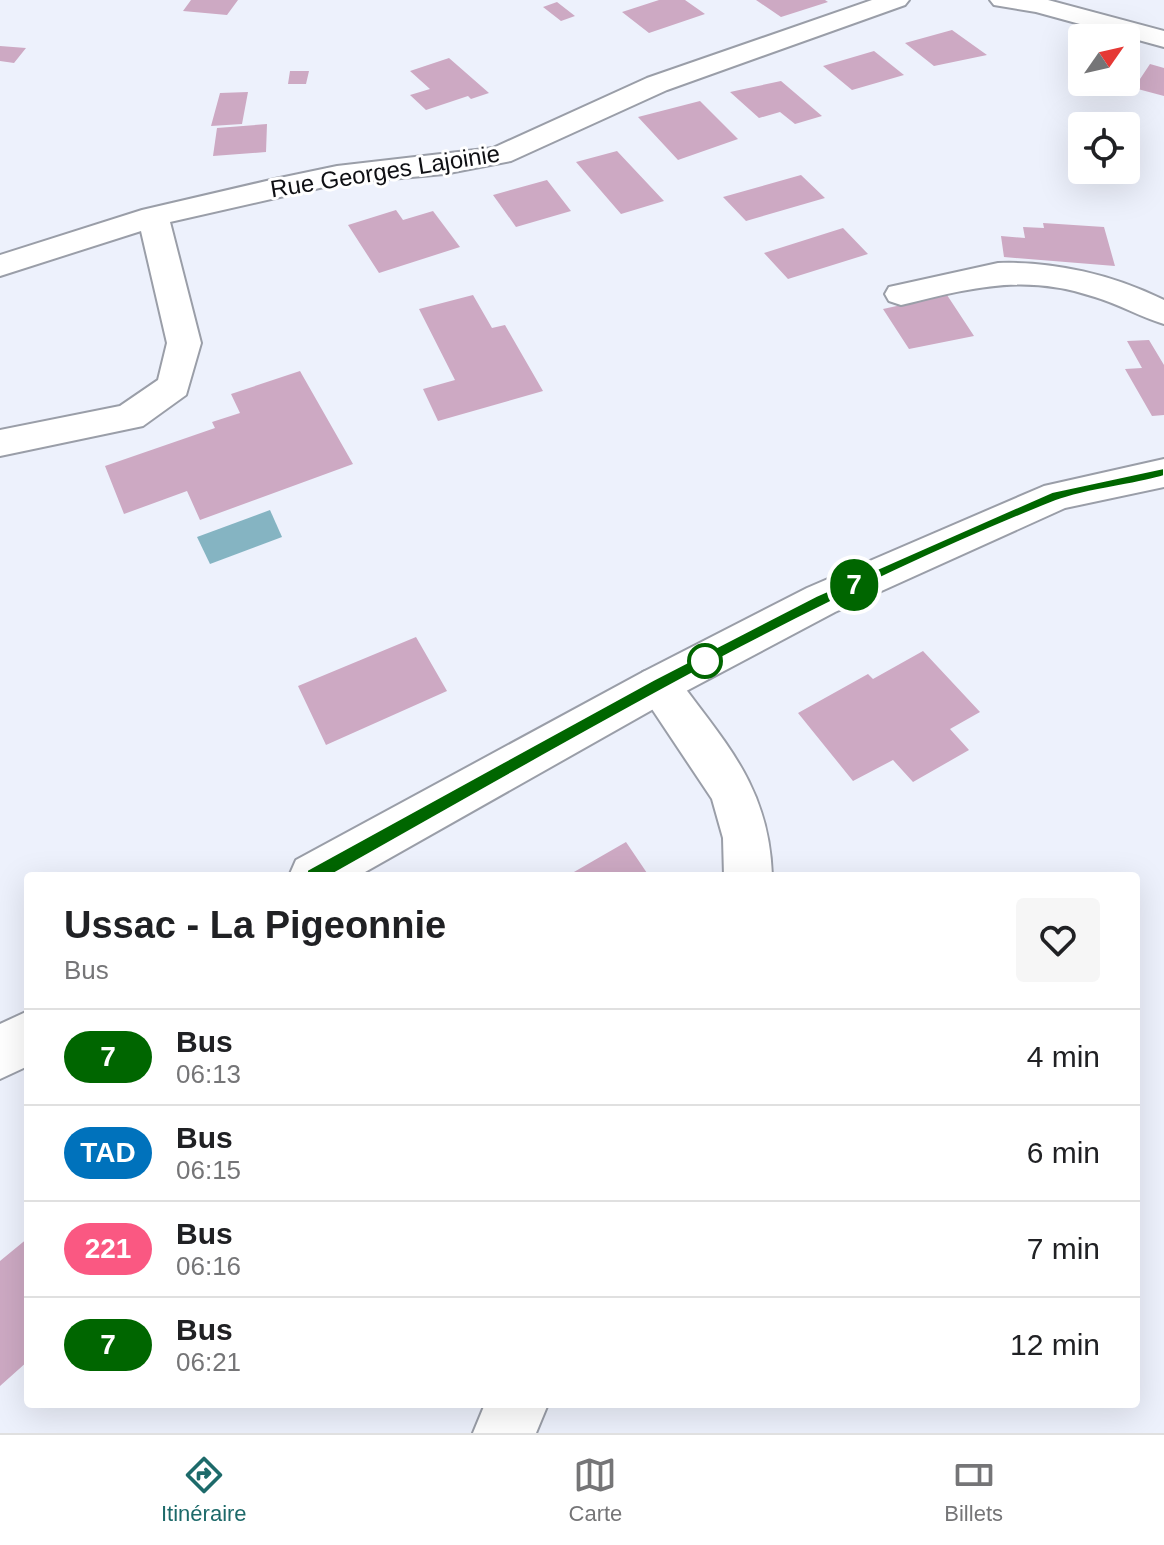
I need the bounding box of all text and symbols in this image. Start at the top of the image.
north arrow [1068,24,1140,96]
map controls [1068,24,1140,184]
button: locate [1068,112,1140,184]
street label: Rue Georges Lajoinie [268,140,502,202]
line badge: 7 [828,559,880,611]
text: 7 [846,569,862,600]
unlabelled marker [688,644,722,678]
button: heart [1016,898,1100,982]
text: Ussac - La Pigeonnie [64,904,446,946]
text: Bus [64,955,109,985]
text: Bus [176,1025,233,1058]
text: 4 min [1027,1040,1100,1073]
text: 7 [100,1041,116,1072]
text: 06:13 [176,1059,241,1089]
text: Bus [176,1121,233,1154]
text: 6 min [1027,1136,1100,1169]
text: TAD [80,1137,136,1168]
text: 06:15 [176,1155,241,1185]
text: Bus [176,1217,233,1250]
text: 7 min [1027,1232,1100,1265]
text: 221 [85,1233,131,1264]
text: 06:16 [176,1251,241,1281]
text: Bus [176,1313,233,1346]
text: 12 min [1010,1328,1100,1361]
text: 7 [100,1329,116,1360]
text: 06:21 [176,1347,241,1377]
tab: Itinéraire [161,1453,247,1527]
tab: Carte [569,1453,622,1527]
tab: Billets [944,1453,1003,1527]

